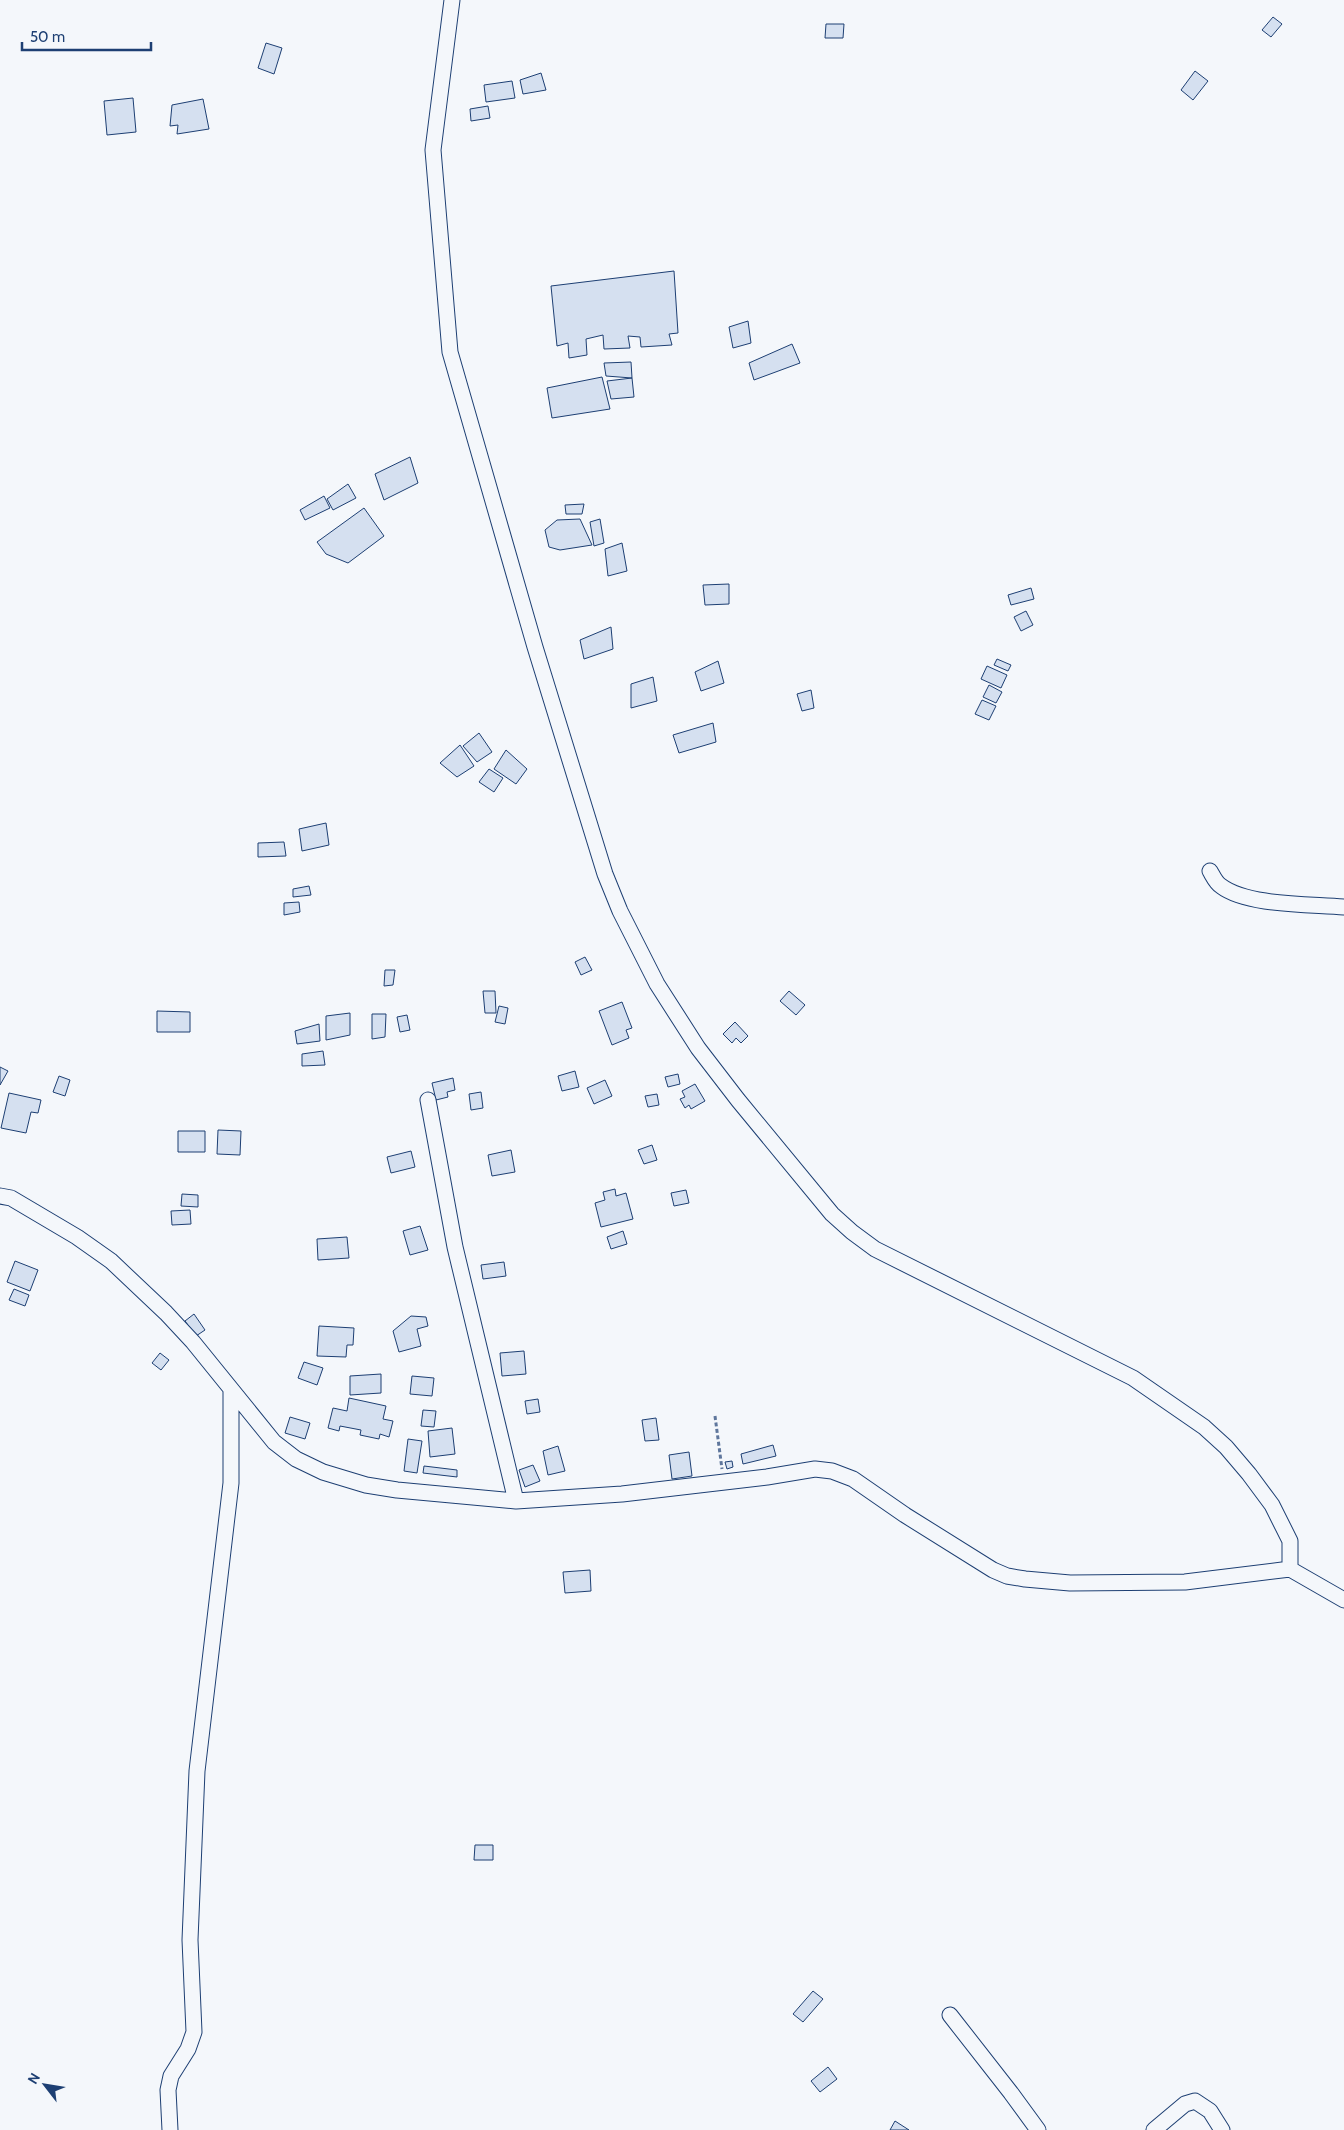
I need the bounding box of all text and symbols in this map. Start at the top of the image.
scale bar [22,20,151,52]
text: 50 m [30,28,65,46]
north arrow [20,2060,70,2110]
text: N [24,2069,44,2087]

